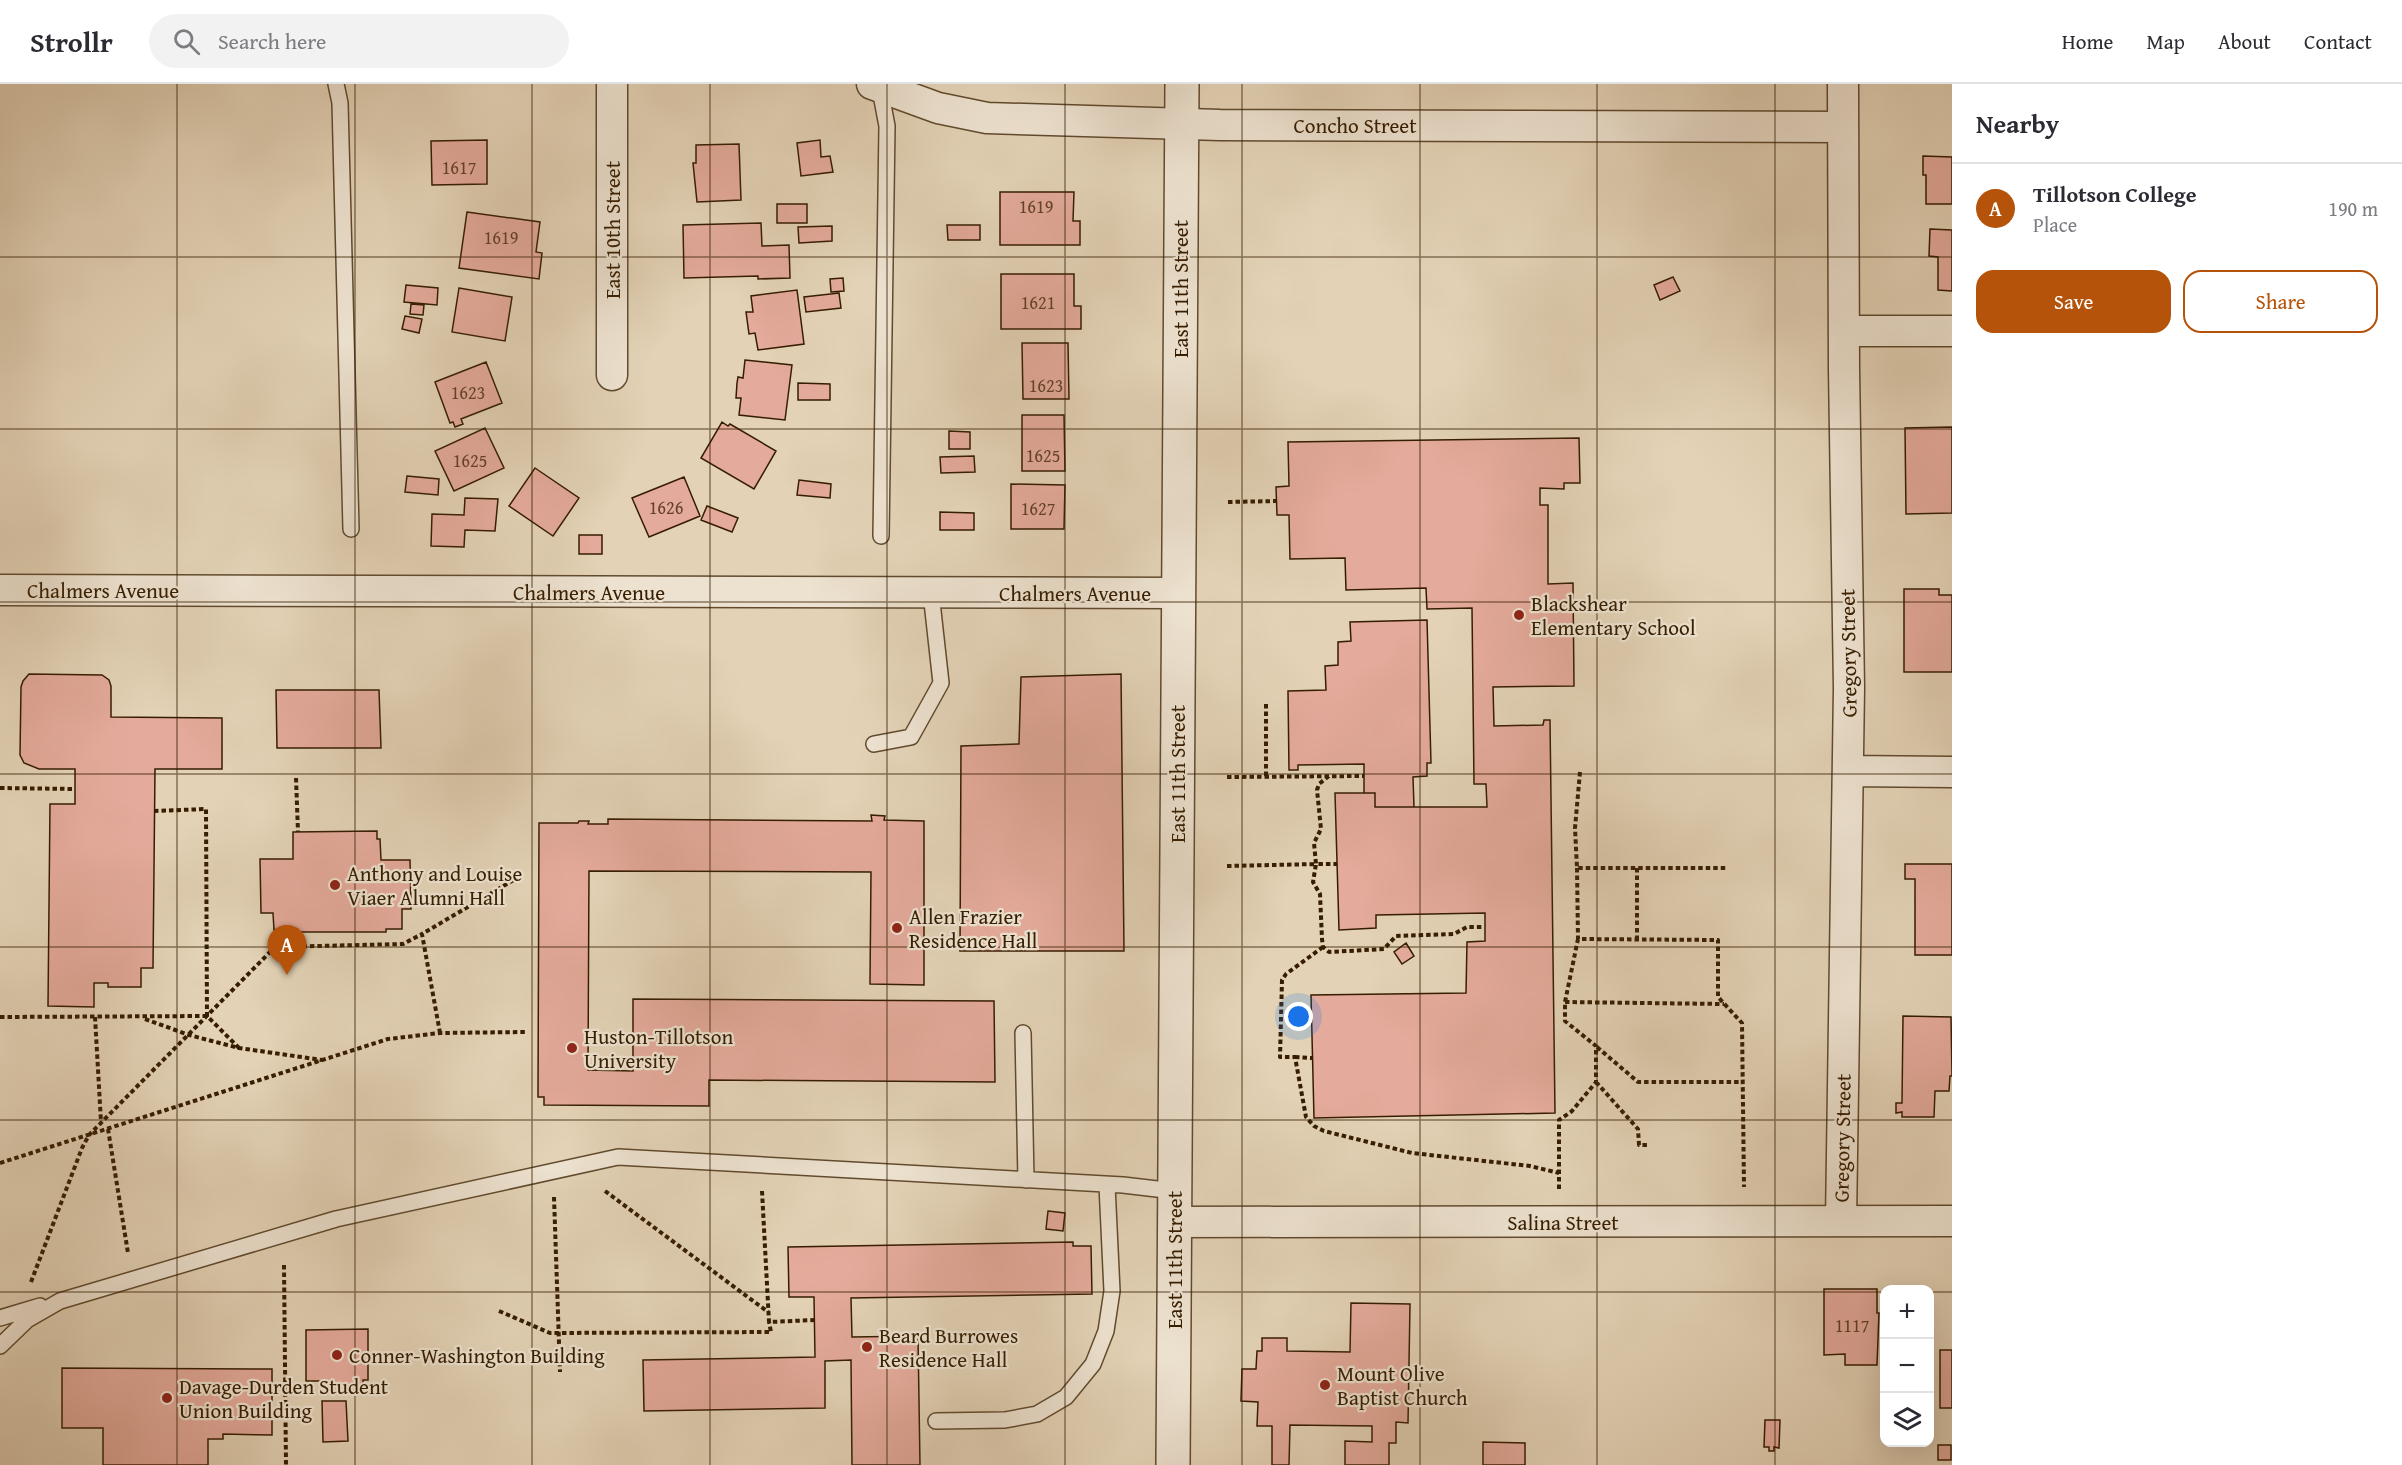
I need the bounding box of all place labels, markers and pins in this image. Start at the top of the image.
place label: Blackshear Elementary School [1531,588,1696,643]
marker: Blackshear Elementary School [1512,608,1526,622]
place label: Anthony and Louise Viaer Alumni Hall [347,858,522,913]
marker: Anthony and Louise Viaer Alumni Hall [328,878,342,892]
place label: Allen Frazier Residence Hall [909,901,1038,956]
marker: Allen Frazier Residence Hall [890,921,904,935]
pin: A [268,926,306,975]
place label: Huston-Tillotson University [584,1021,733,1076]
marker: Huston-Tillotson University [565,1041,579,1055]
place label: Beard Burrowes Residence Hall [879,1320,1018,1375]
place label: Conner-Washington Building [349,1340,605,1371]
marker: Beard Burrowes Residence Hall [860,1340,874,1354]
marker: Conner-Washington Building [330,1348,344,1362]
place label: Mount Olive Baptist Church [1337,1358,1468,1413]
place label: Davage-Durden Student Union Building [179,1371,389,1426]
marker: Mount Olive Baptist Church [1318,1378,1332,1392]
marker: Davage-Durden Student Union Building [160,1391,174,1405]

